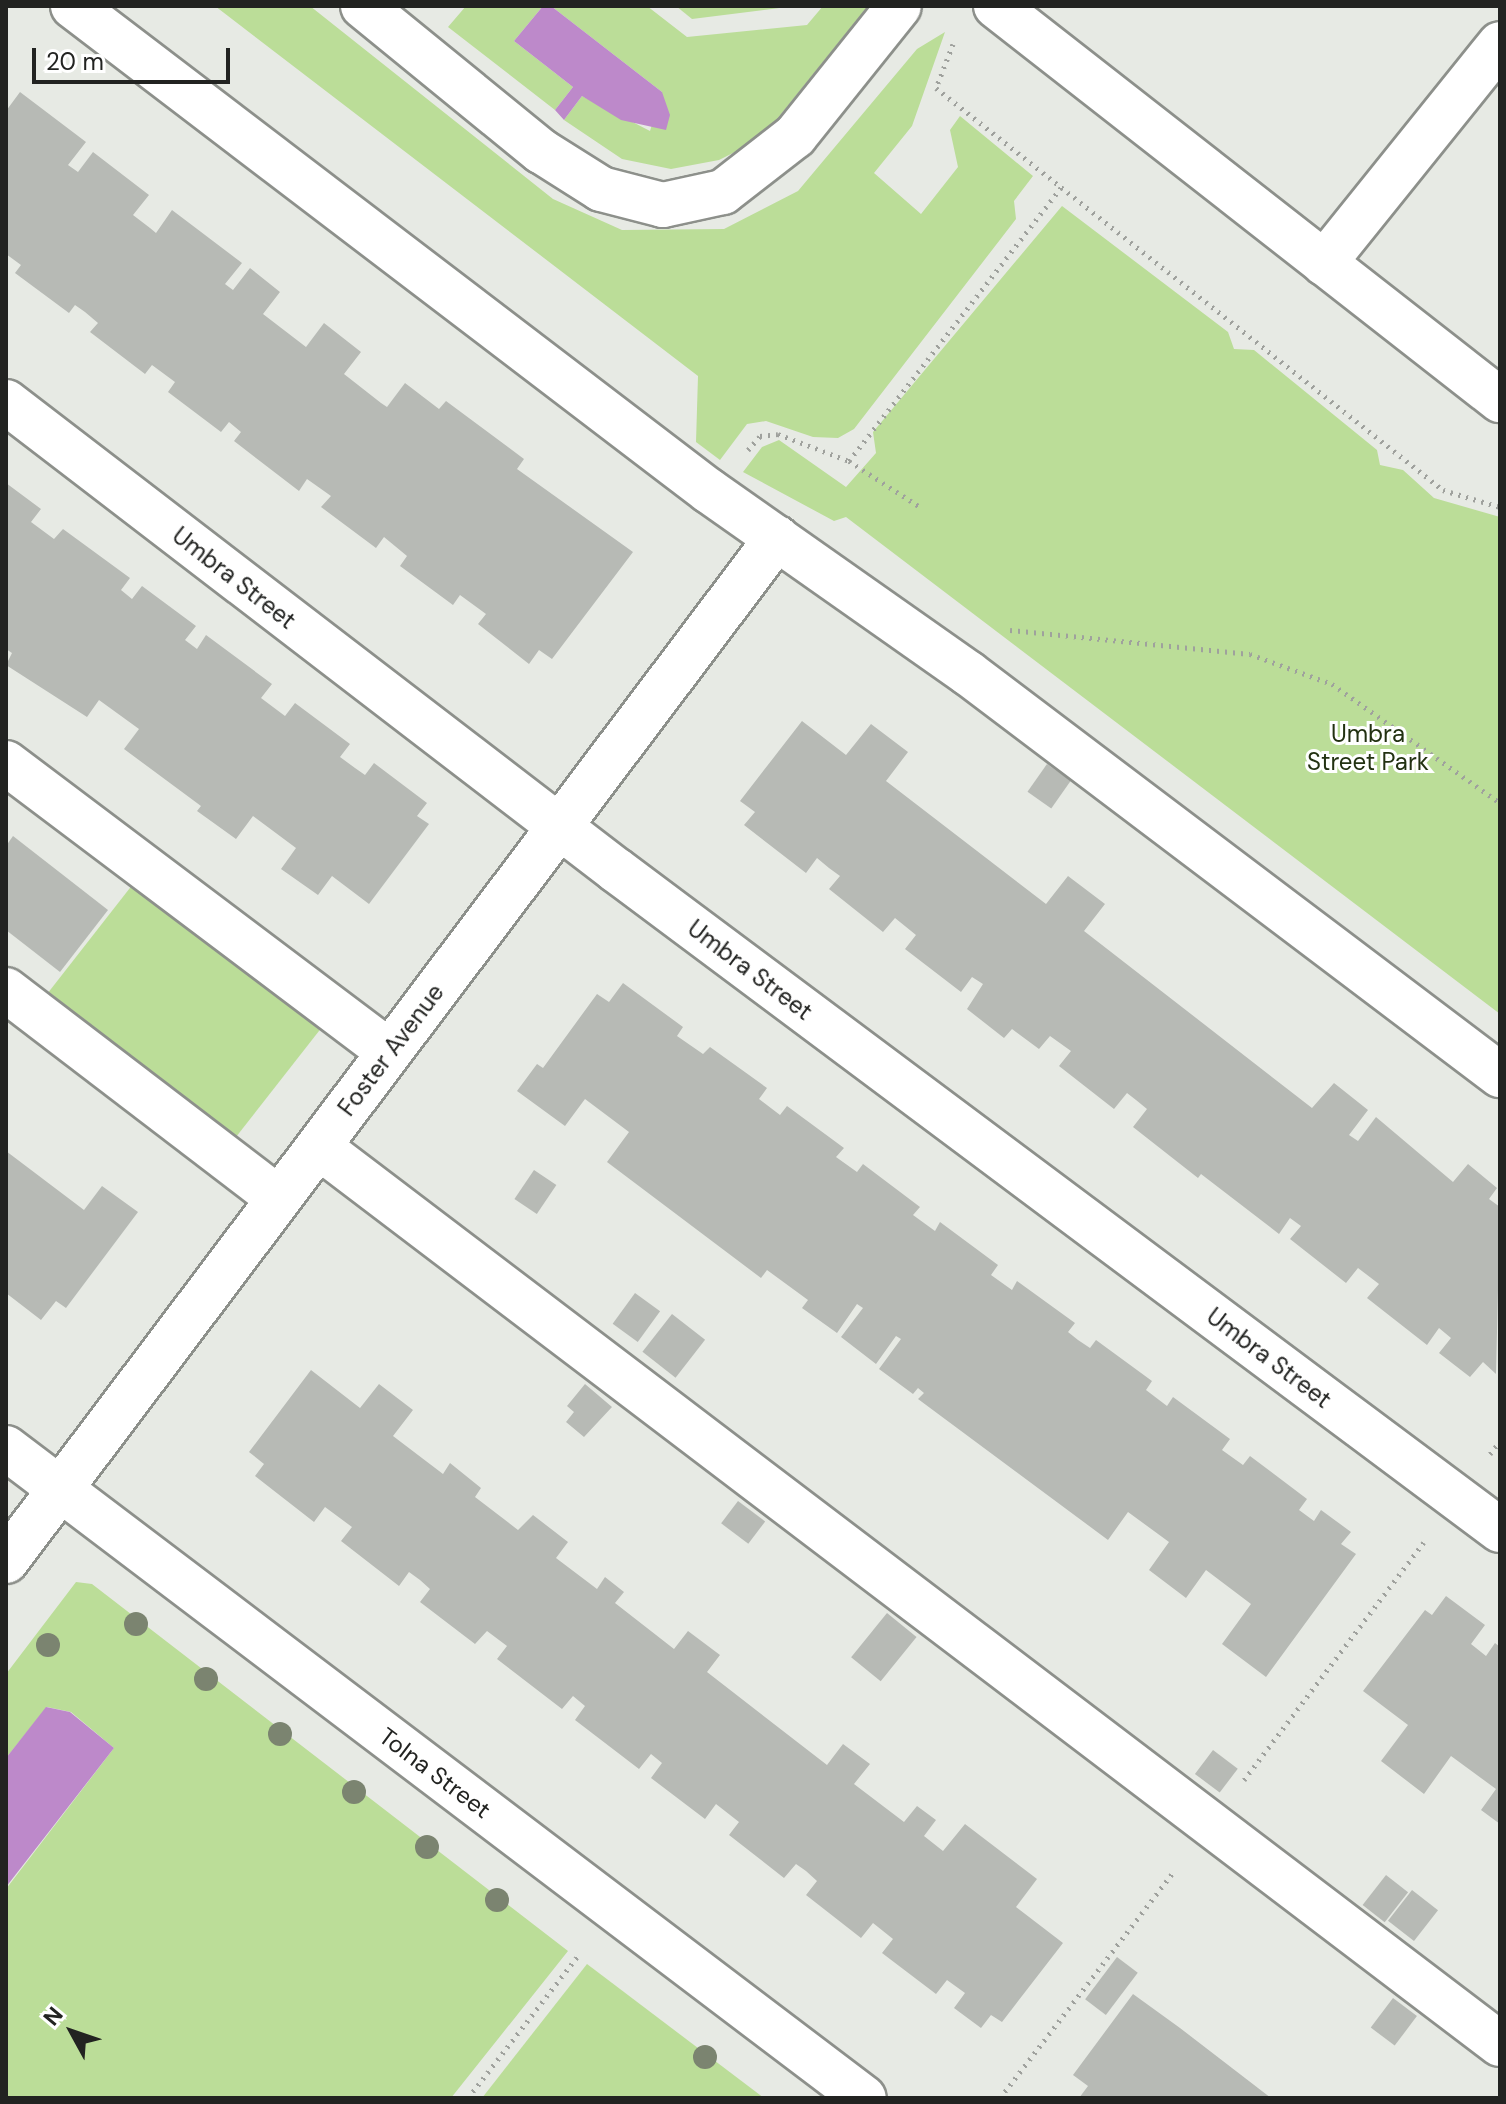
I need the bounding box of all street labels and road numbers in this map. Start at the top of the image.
street label: Umbra Street [167,521,301,635]
street label: Umbra Street [682,914,818,1026]
street label: Foster Avenue [332,978,450,1122]
street label: Umbra Street [1201,1302,1337,1414]
street label: Tolna Street [374,1722,496,1824]

